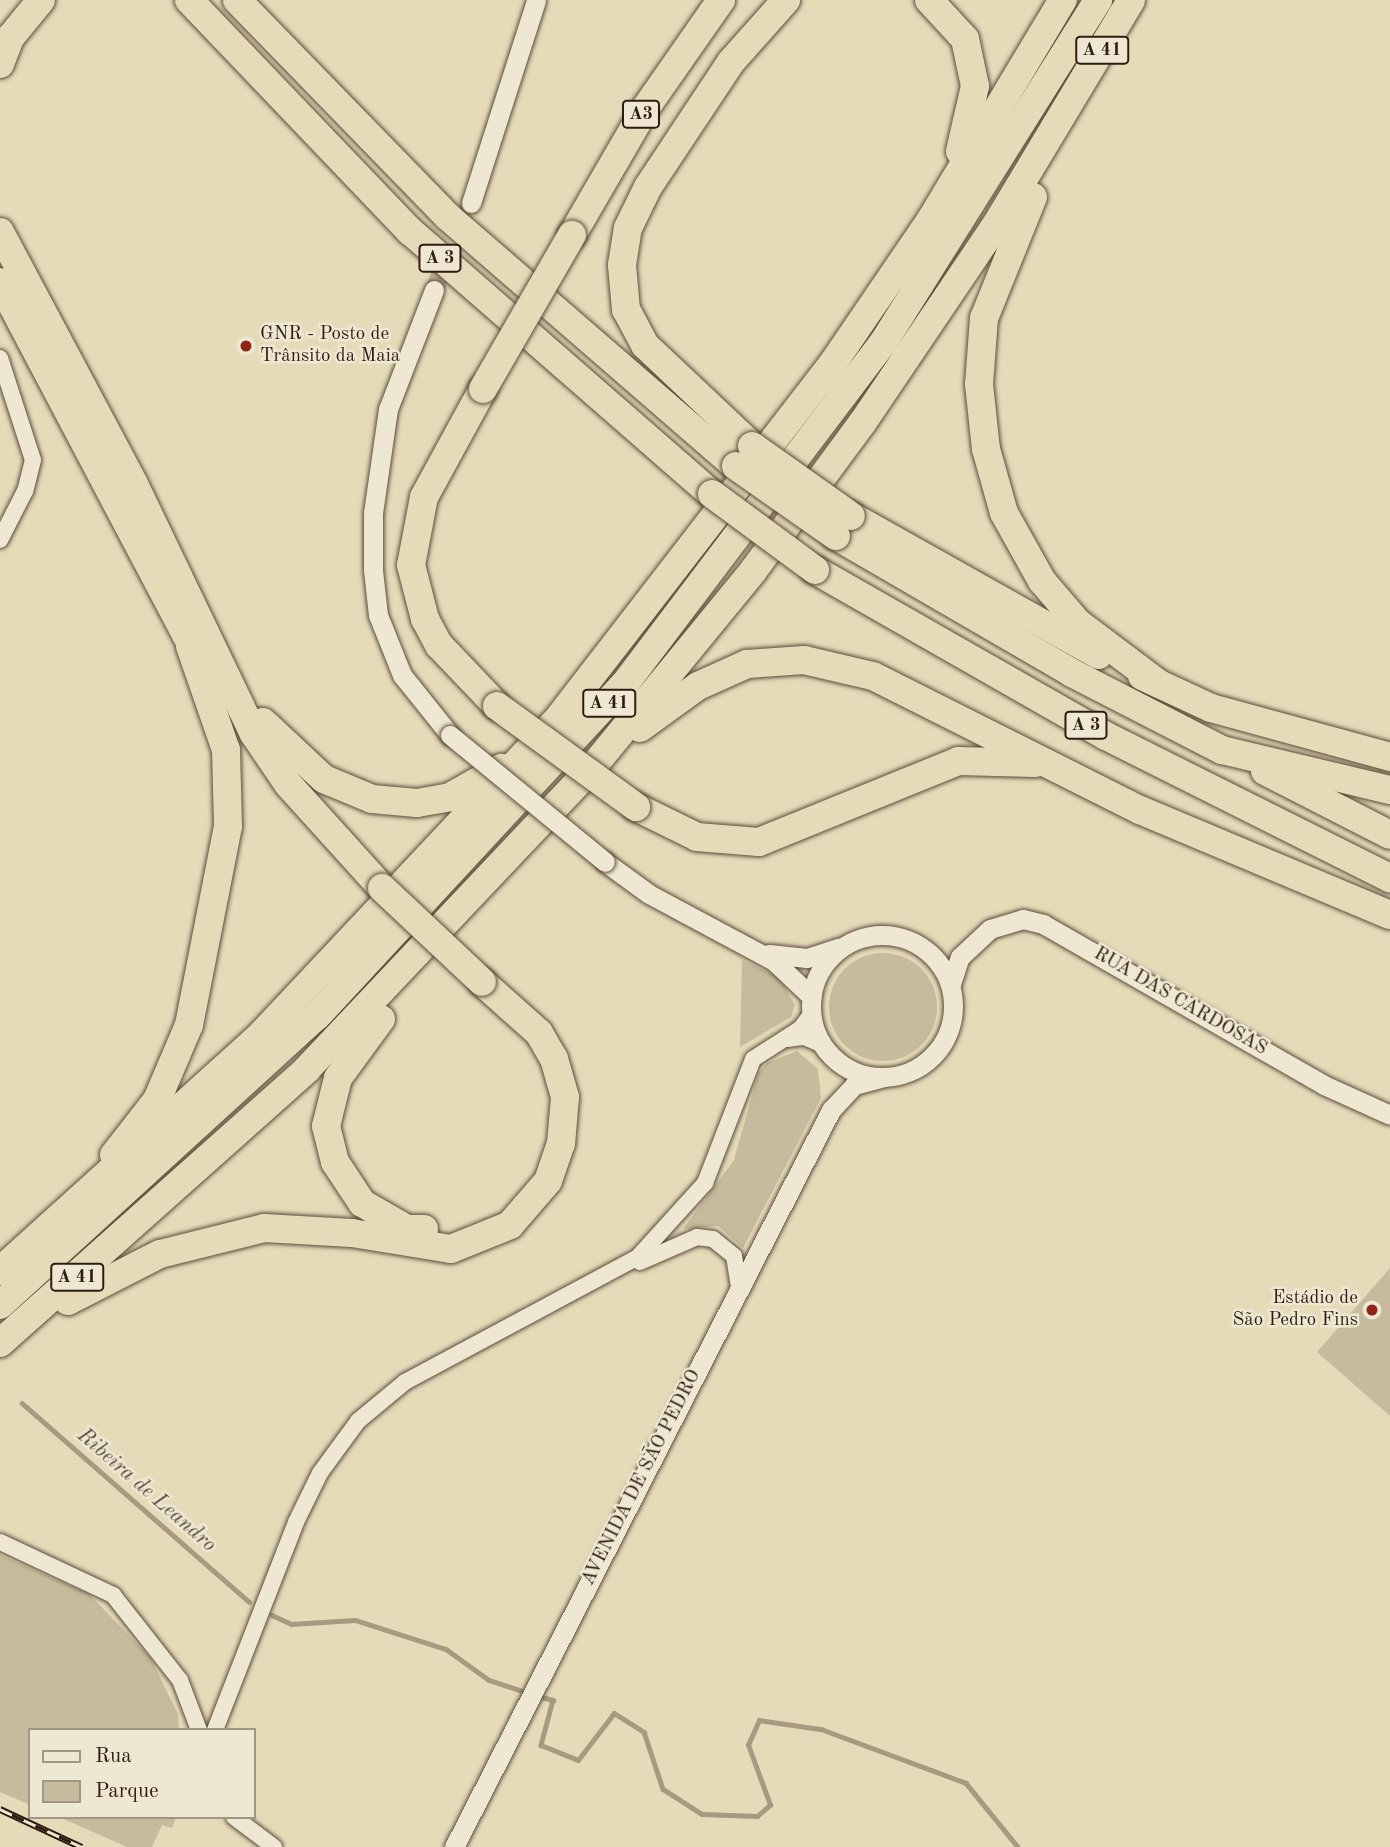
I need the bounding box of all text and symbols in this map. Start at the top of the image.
road number: A 41 [1074,36,1130,64]
road number: A3 [622,100,660,128]
road number: A 3 [417,244,463,272]
place label: GNR - Posto de Trânsito da Maia [260,324,400,368]
marker: GNR - Posto de Trânsito da Maia [238,338,254,354]
road number: A 41 [581,688,637,718]
road number: A 3 [1063,710,1109,740]
street label: RUA DAS CARDOSAS [1089,943,1271,1061]
road number: A 41 [49,1262,105,1292]
place label: Estádio de São Pedro Fins [1232,1288,1358,1332]
marker: Estádio de São Pedro Fins [1364,1302,1380,1318]
street label: AVENIDA DE SÃO PEDRO [578,1366,706,1590]
water label: Ribeira de Leandro [71,1424,221,1558]
legend [28,1728,256,1819]
text: Rua [95,1746,132,1767]
text: Parque [95,1781,159,1802]

